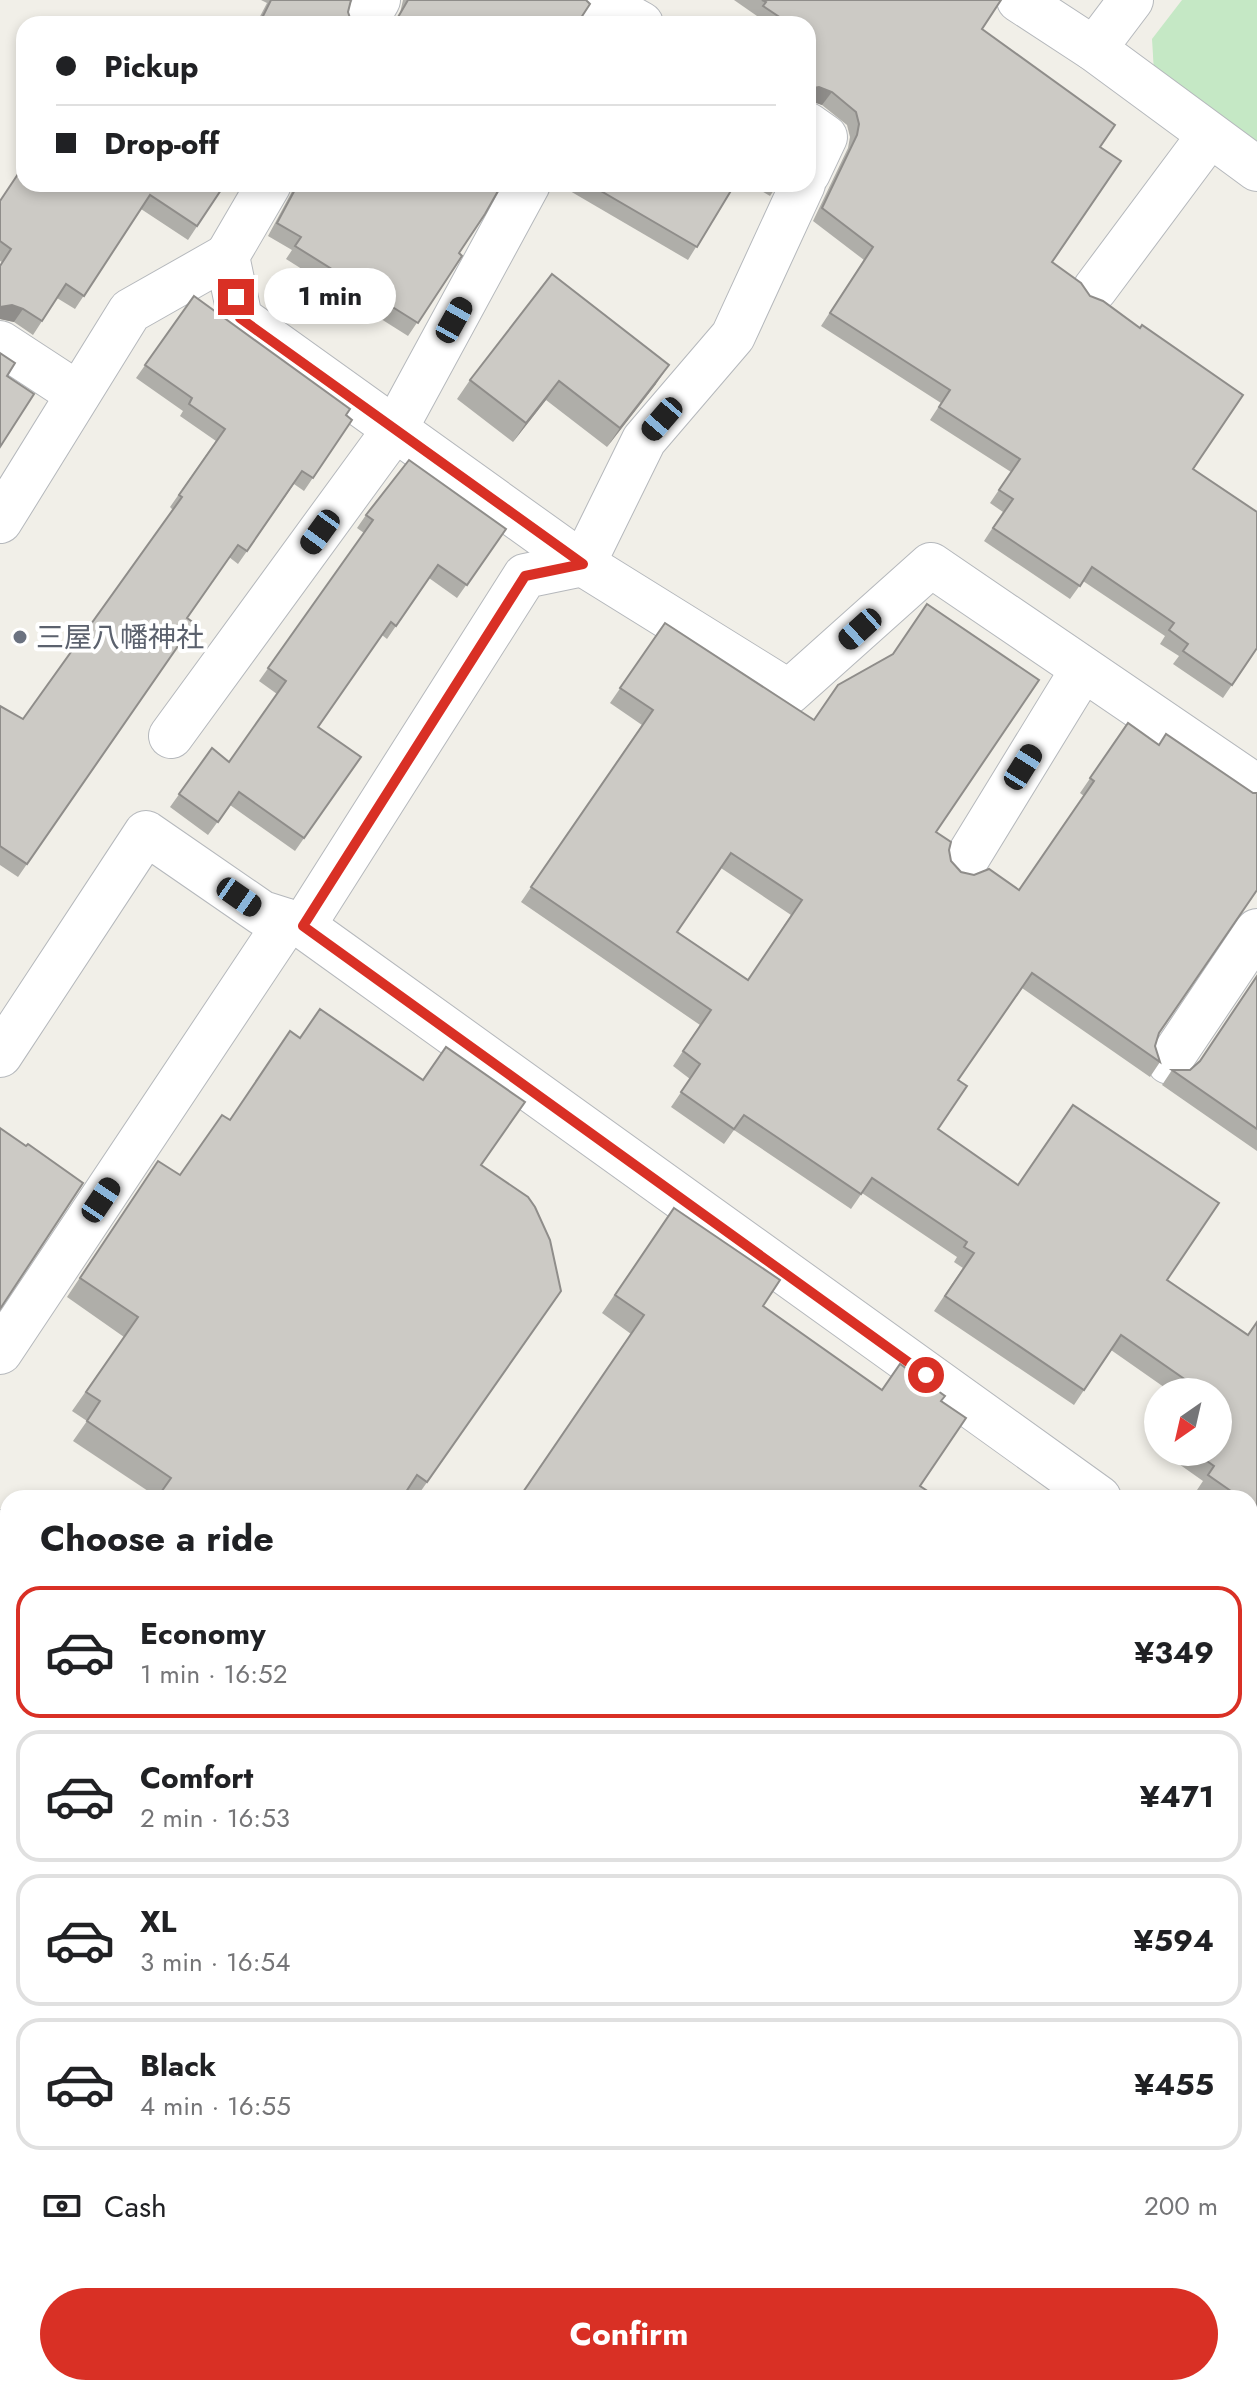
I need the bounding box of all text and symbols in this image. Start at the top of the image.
text: Pickup [104,45,199,88]
text: Drop-off [104,122,219,165]
callout: 1 min [264,269,396,325]
text: 1 min [298,277,362,315]
route end [218,279,254,315]
car [432,293,476,347]
car [637,393,687,445]
car [296,506,344,558]
car [834,604,886,654]
place label: 三屋八幡神社 [36,617,204,658]
marker: 三屋八幡神社 [11,628,29,646]
car [1000,740,1046,794]
car [212,873,266,921]
car [78,1173,124,1227]
route start [908,1357,944,1393]
north arrow [1144,1378,1232,1466]
map controls [1144,1378,1232,1466]
text: Choose a ride [40,1512,274,1564]
text: Economy [140,1612,266,1655]
icon: car [44,1616,116,1688]
text: ¥349 [1134,1631,1214,1674]
text: 1 min · 16:52 [140,1655,288,1693]
text: Comfort [140,1756,253,1799]
icon: car [44,1760,116,1832]
text: ¥471 [1140,1775,1214,1818]
text: 2 min · 16:53 [140,1799,290,1837]
text: XL [140,1900,176,1943]
icon: car [44,1904,116,1976]
text: ¥594 [1134,1919,1214,1962]
text: 3 min · 16:54 [140,1943,290,1981]
text: Black [140,2044,216,2087]
icon: car [44,2048,116,2120]
text: ¥455 [1134,2063,1214,2106]
text: 4 min · 16:55 [140,2087,291,2125]
icon: cash [40,2184,84,2228]
text: Cash [104,2185,167,2228]
text: 200 m [1144,2187,1218,2225]
button: Confirm [40,2288,1218,2380]

